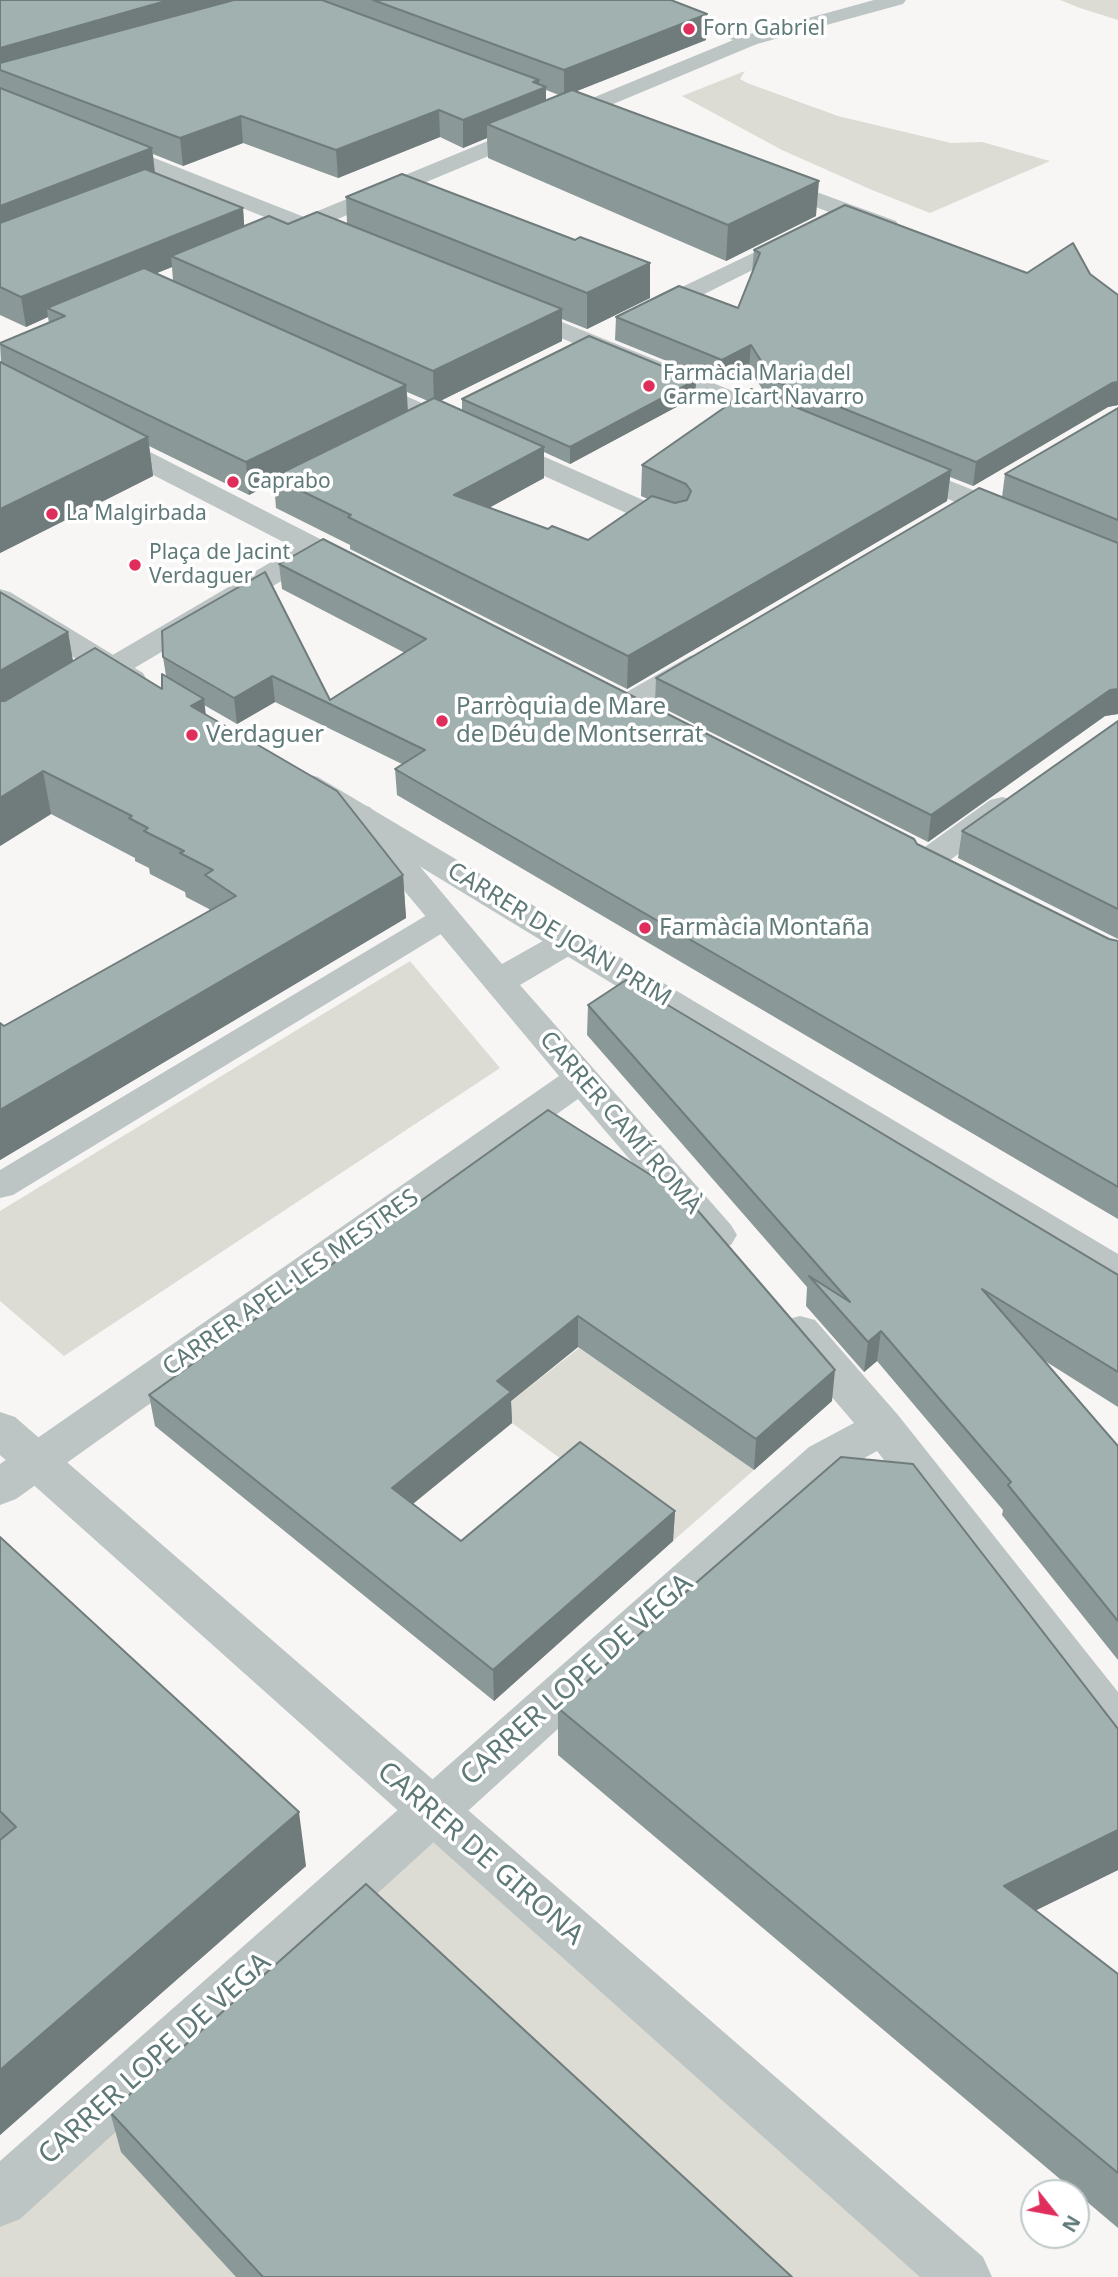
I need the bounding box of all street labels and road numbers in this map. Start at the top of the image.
street label: CARRER DE JOAN PRIM [442,857,676,1013]
street label: CARRER CAMÍ ROMÀ [533,1026,707,1220]
street label: CARRER APEL·LES MESTRES [158,1184,424,1382]
street label: CARRER LOPE DE VEGA [454,1567,700,1793]
street label: CARRER DE GIRONA [370,1755,590,1953]
street label: CARRER LOPE DE VEGA [32,1946,278,2172]

